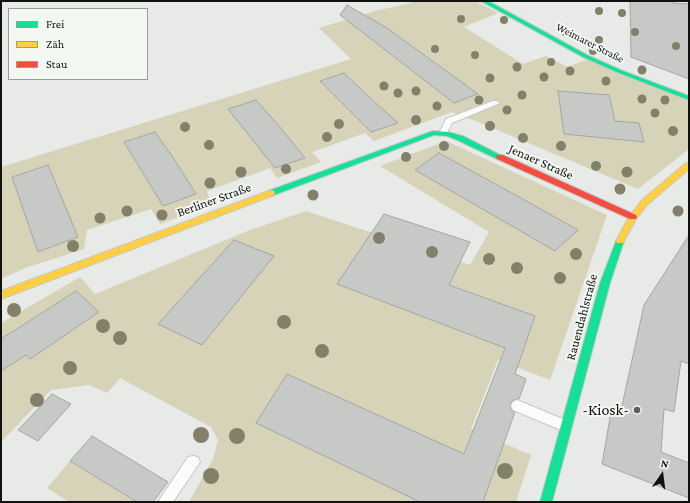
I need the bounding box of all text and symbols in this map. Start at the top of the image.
legend [8,8,148,80]
text: Frei [46,17,64,31]
street label: Weimarer Straße [554,20,626,66]
text: Zäh [46,37,64,51]
text: Stau [46,57,67,71]
street label: Jenaer Straße [506,141,576,183]
street label: Berliner Straße [175,179,253,221]
street label: Rauendahlstraße [563,272,601,362]
place label: -Kiosk- [582,400,629,420]
marker: -Kiosk- [632,405,642,415]
north arrow [642,455,682,495]
text: N [660,457,670,470]

